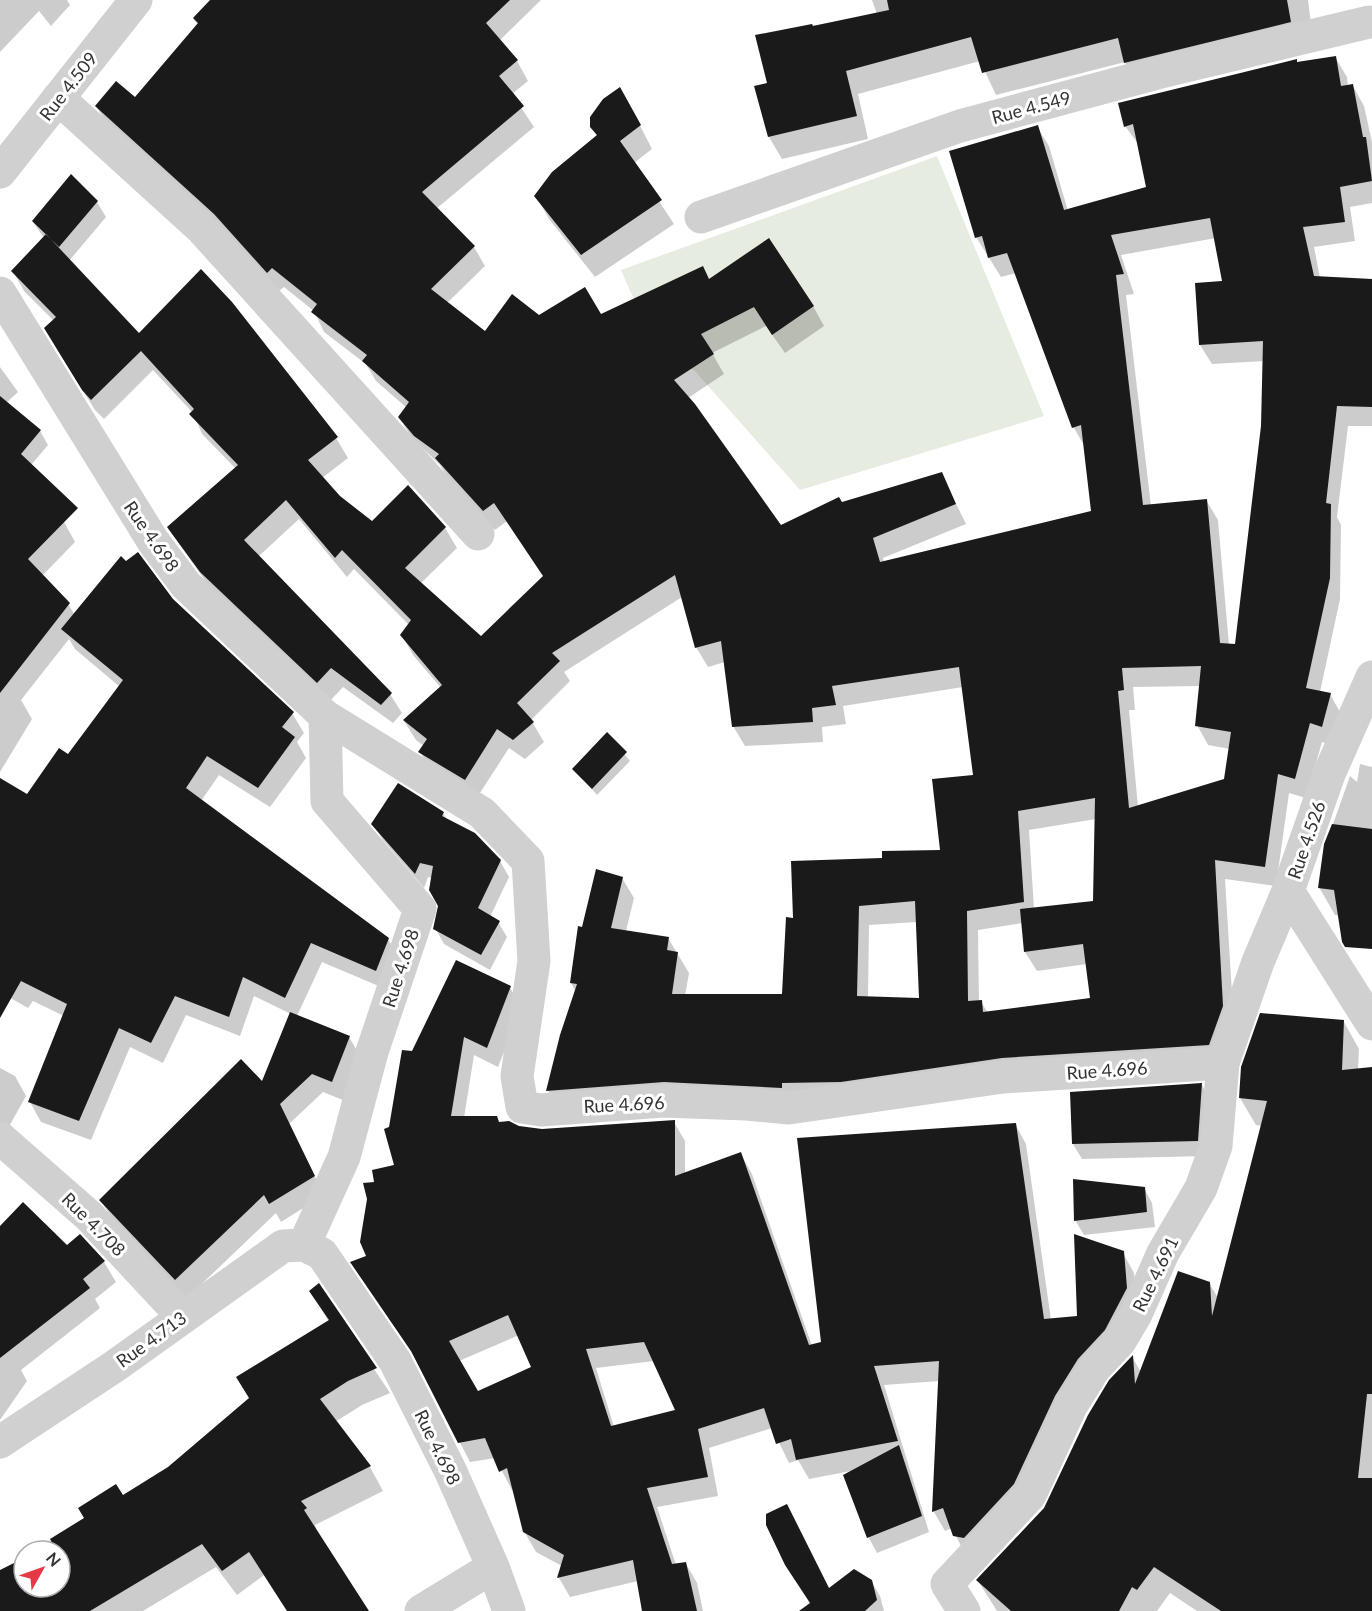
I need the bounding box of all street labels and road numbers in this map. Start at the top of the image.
street label: Rue 4.509 [34,47,102,125]
street label: Rue 4.549 [989,86,1073,128]
street label: Rue 4.698 [120,496,184,576]
street label: Rue 4.526 [1282,798,1330,882]
street label: Rue 4.698 [377,926,423,1010]
street label: Rue 4.696 [1066,1056,1148,1084]
street label: Rue 4.696 [583,1091,665,1117]
street label: Rue 4.708 [58,1188,130,1260]
street label: Rue 4.691 [1127,1233,1183,1315]
street label: Rue 4.713 [112,1306,190,1372]
street label: Rue 4.698 [410,1406,466,1488]

